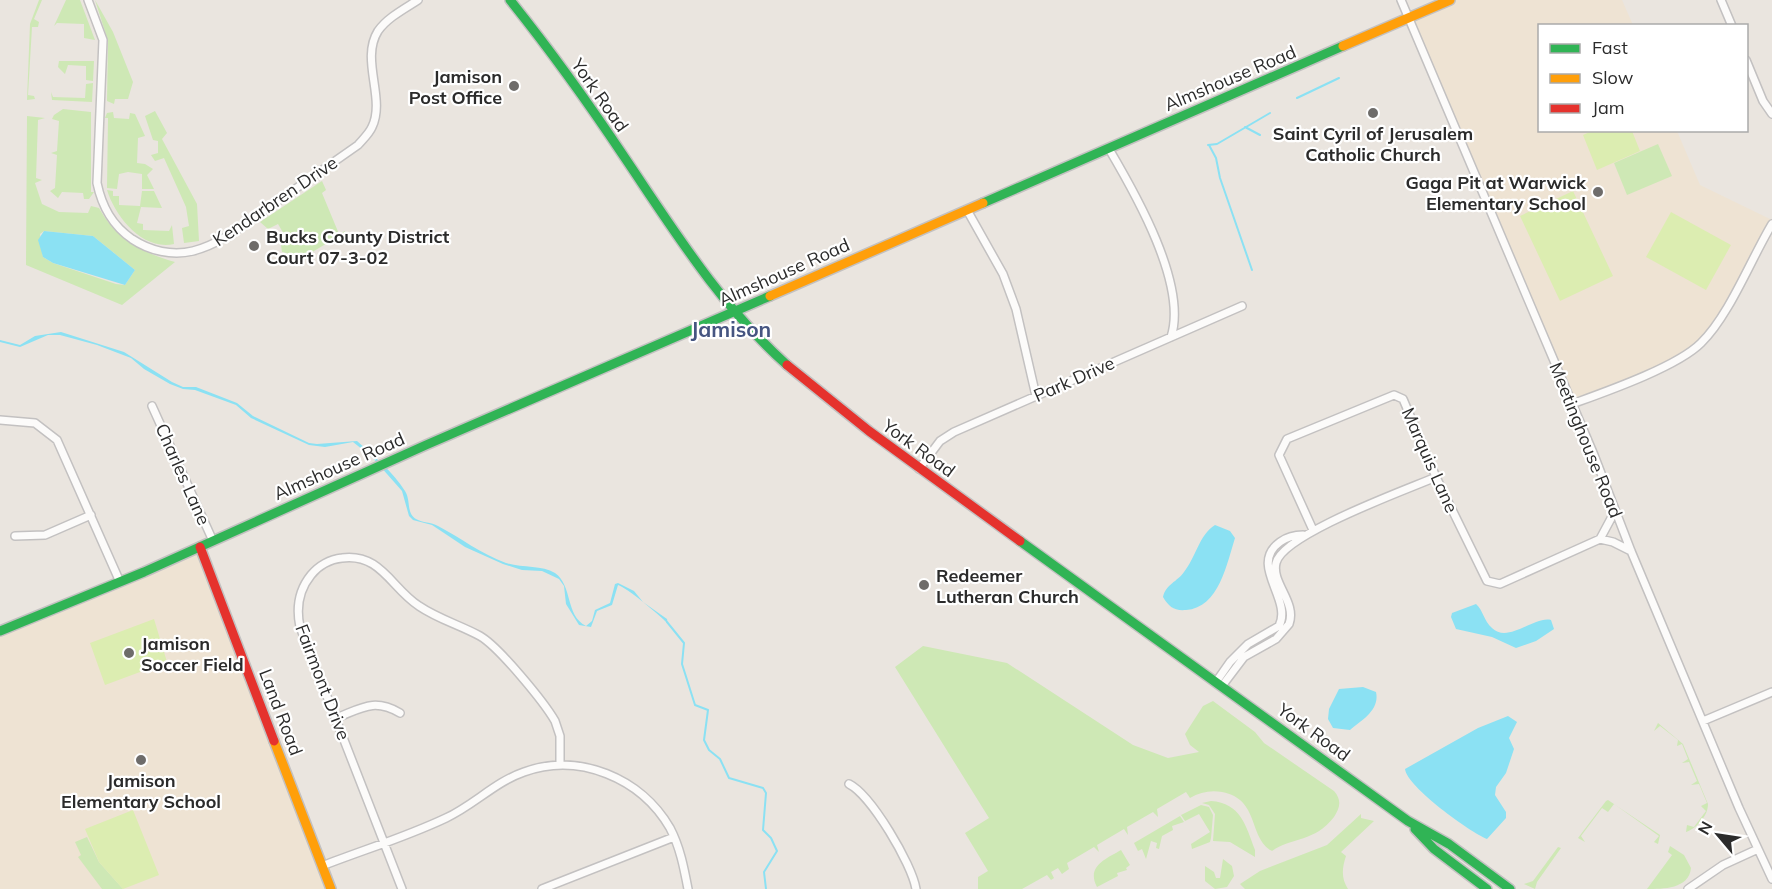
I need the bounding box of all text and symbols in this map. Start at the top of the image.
legend [1538,24,1748,132]
text: Fast [1592,36,1628,59]
street label: Almshouse Road [1161,40,1299,116]
street label: York Road [566,53,634,136]
place label: Jamison Post Office [409,65,502,109]
text: Slow [1592,66,1634,89]
marker: Jamison Post Office [507,79,521,93]
text: Jam [1592,96,1625,119]
marker: Saint Cyril of Jerusalem Catholic Church [1366,106,1380,120]
place label: Saint Cyril of Jerusalem Catholic Church [1273,122,1473,166]
street label: Kendarbren Drive [208,151,342,251]
place label: Gaga Pit at Warwick Elementary School [1405,171,1587,215]
marker: Gaga Pit at Warwick Elementary School [1591,185,1605,199]
place label: Bucks County District Court 07-3-02 [266,225,450,269]
street label: Almshouse Road [715,233,853,311]
marker: Bucks County District Court 07-3-02 [247,239,261,253]
district label: Jamison [691,316,771,342]
street label: Park Drive [1030,351,1118,407]
street label: Meetinghouse Road [1544,359,1628,521]
street label: Marquis Lane [1397,404,1463,516]
street label: York Road [877,413,960,482]
street label: Charles Lane [150,420,216,528]
street label: Almshouse Road [270,427,408,505]
place label: Redeemer Lutheran Church [936,564,1079,608]
marker: Redeemer Lutheran Church [917,578,931,592]
street label: Fairmont Drive [290,621,356,743]
place label: Jamison Soccer Field [141,632,244,676]
marker: Jamison Soccer Field [122,646,136,660]
street label: Land Road [254,665,308,759]
street label: York Road [1272,697,1355,766]
marker: Jamison Elementary School [134,753,148,767]
place label: Jamison Elementary School [61,769,221,813]
north arrow [1688,805,1748,865]
text: N [1693,818,1717,838]

